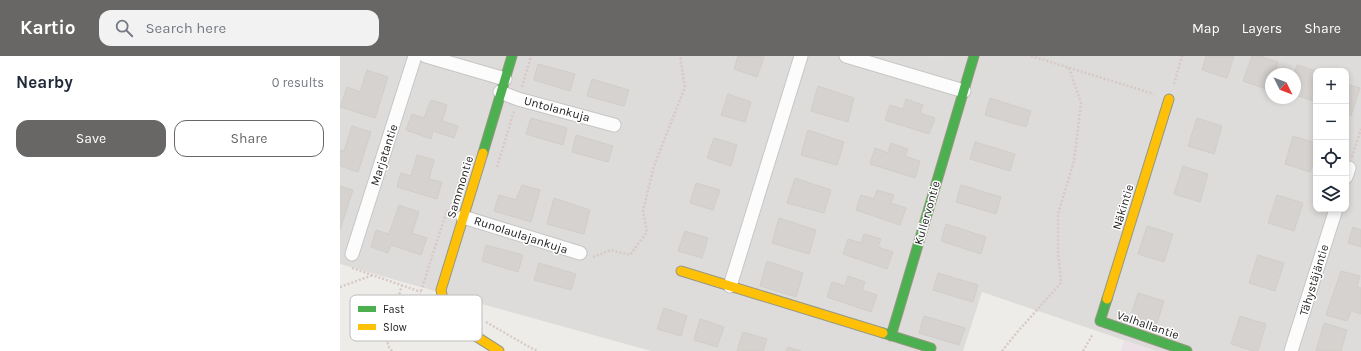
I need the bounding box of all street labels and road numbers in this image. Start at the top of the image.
street label: Untolankuja [522,93,592,125]
street label: Marjatantie [367,122,401,188]
street label: Sammontie [444,154,476,220]
street label: Kullervontie [911,179,943,247]
street label: Näkintie [1109,183,1137,231]
street label: Runolaulajankuja [472,213,570,257]
street label: Tähystäjäntie [1297,243,1331,317]
street label: Valhallantie [1115,308,1181,342]

